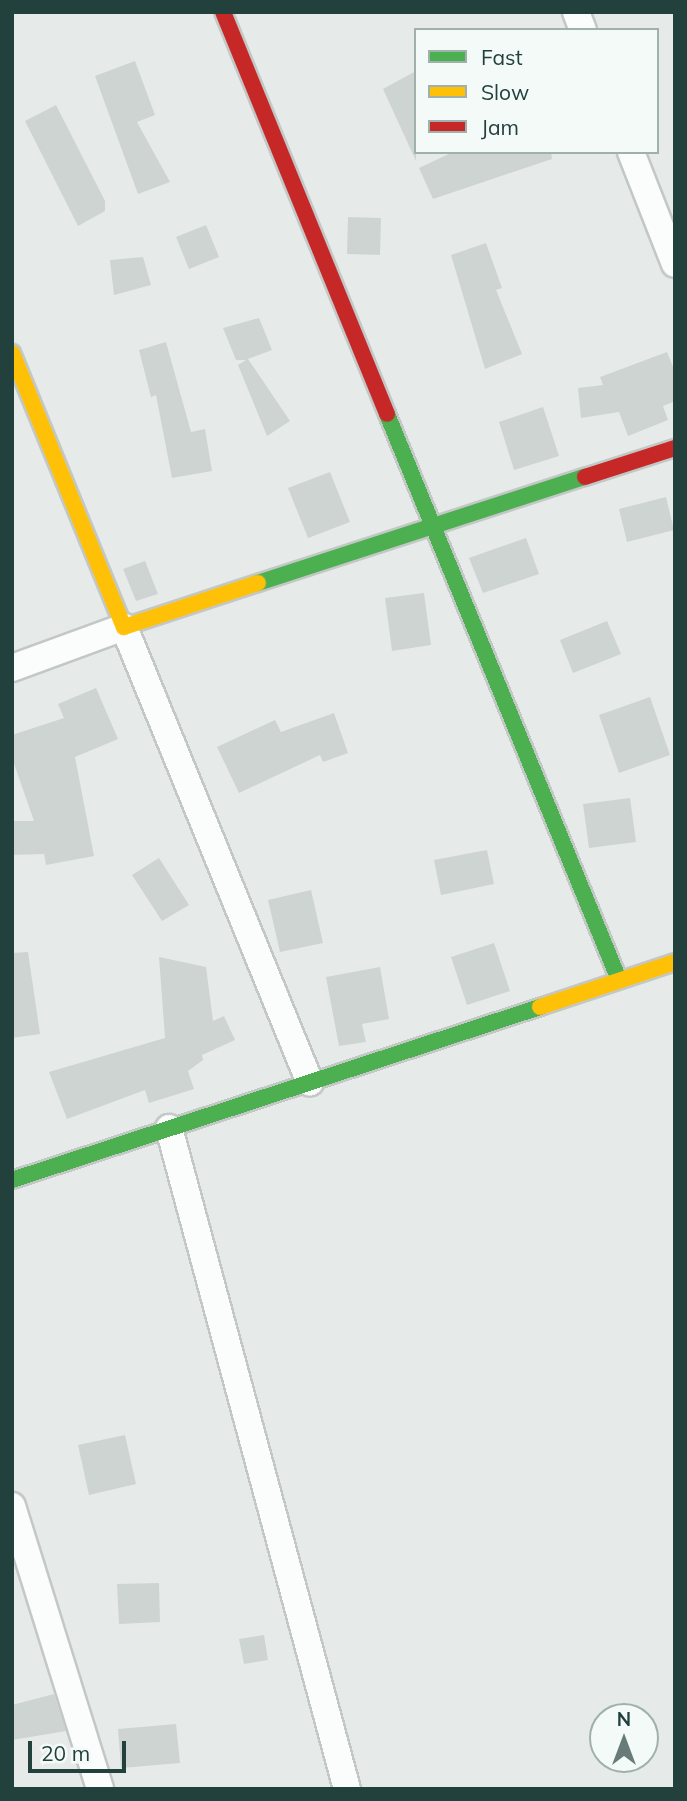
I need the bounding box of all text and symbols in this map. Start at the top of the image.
legend [414,28,659,154]
text: Fast [481,44,523,70]
text: Slow [481,79,529,105]
text: Jam [481,114,519,140]
north arrow [589,1703,659,1773]
text: N [617,1707,631,1731]
scale bar [32,1728,130,1772]
text: 20 m [41,1740,90,1766]

